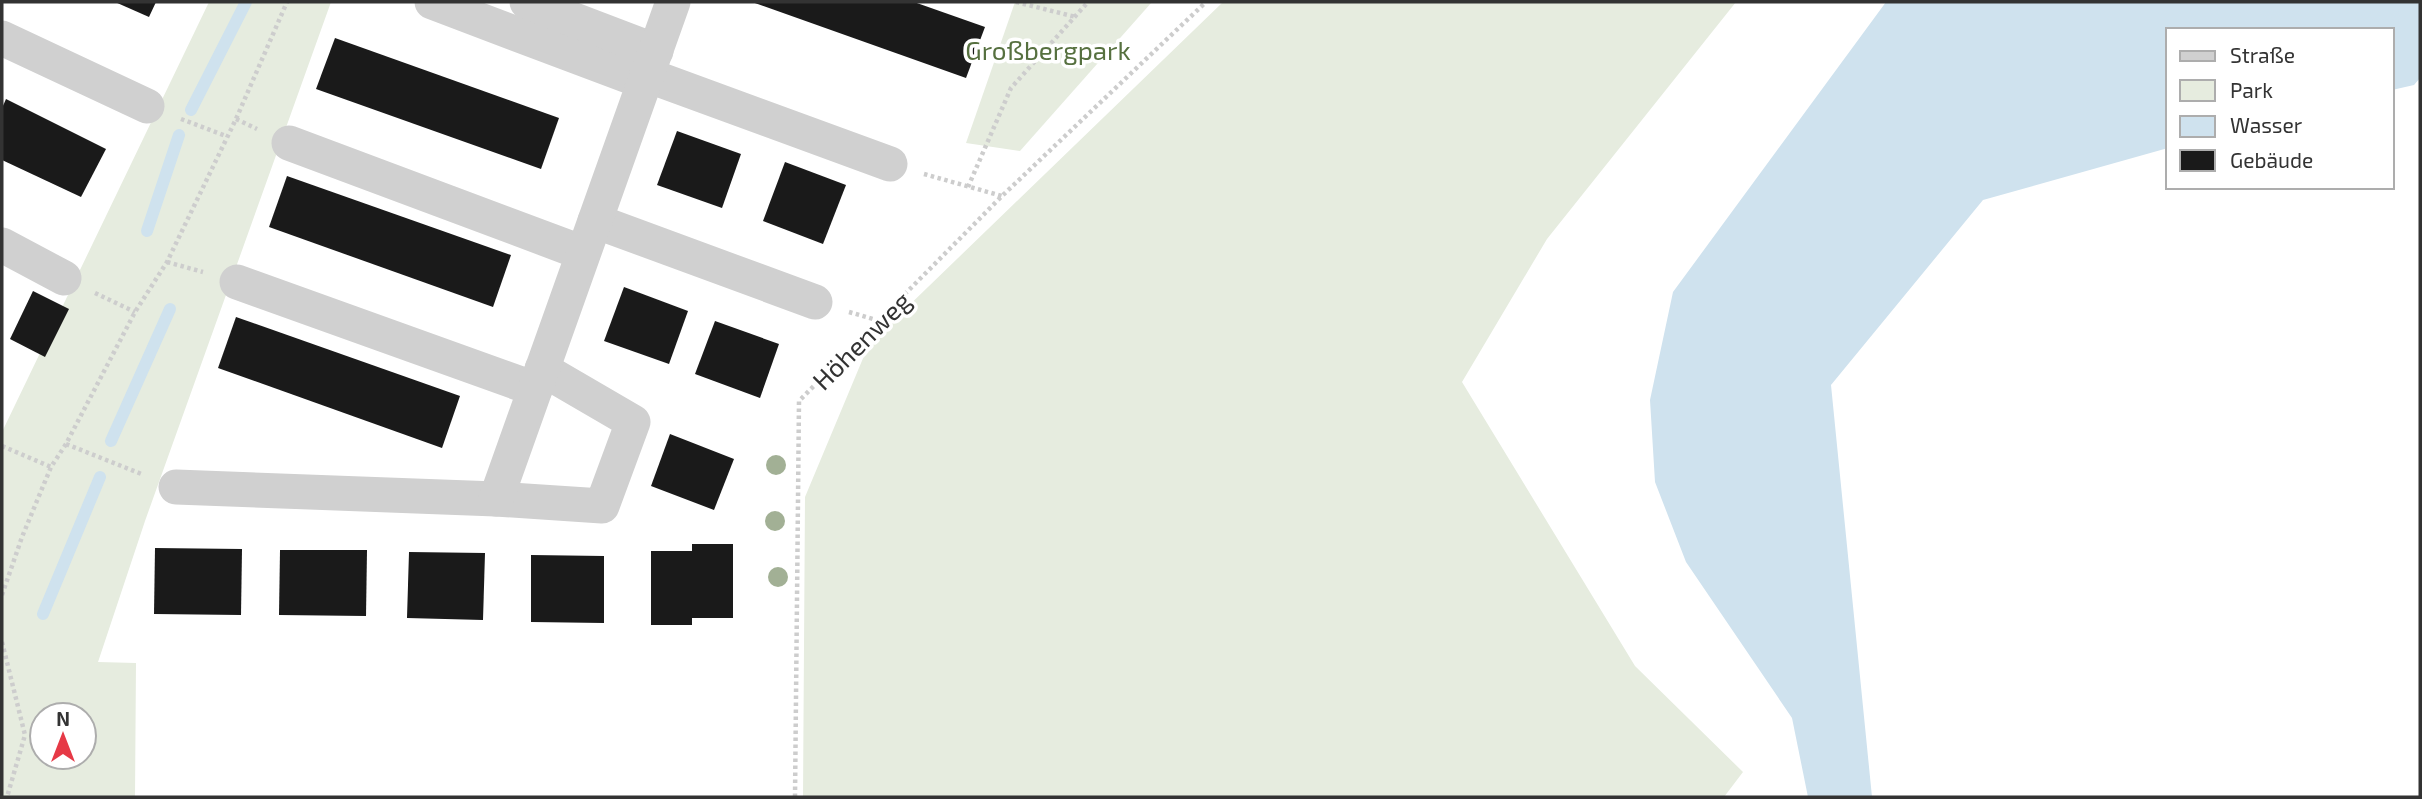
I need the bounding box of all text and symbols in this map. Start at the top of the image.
legend [2166,28,2394,189]
park label: Großbergpark [965,34,1131,65]
text: Straße [2230,42,2295,67]
text: Park [2230,77,2273,102]
text: Wasser [2230,112,2303,137]
text: Gebäude [2230,147,2313,172]
street label: Höhenweg [805,284,917,396]
north arrow [28,701,98,771]
text: N [56,707,70,730]

